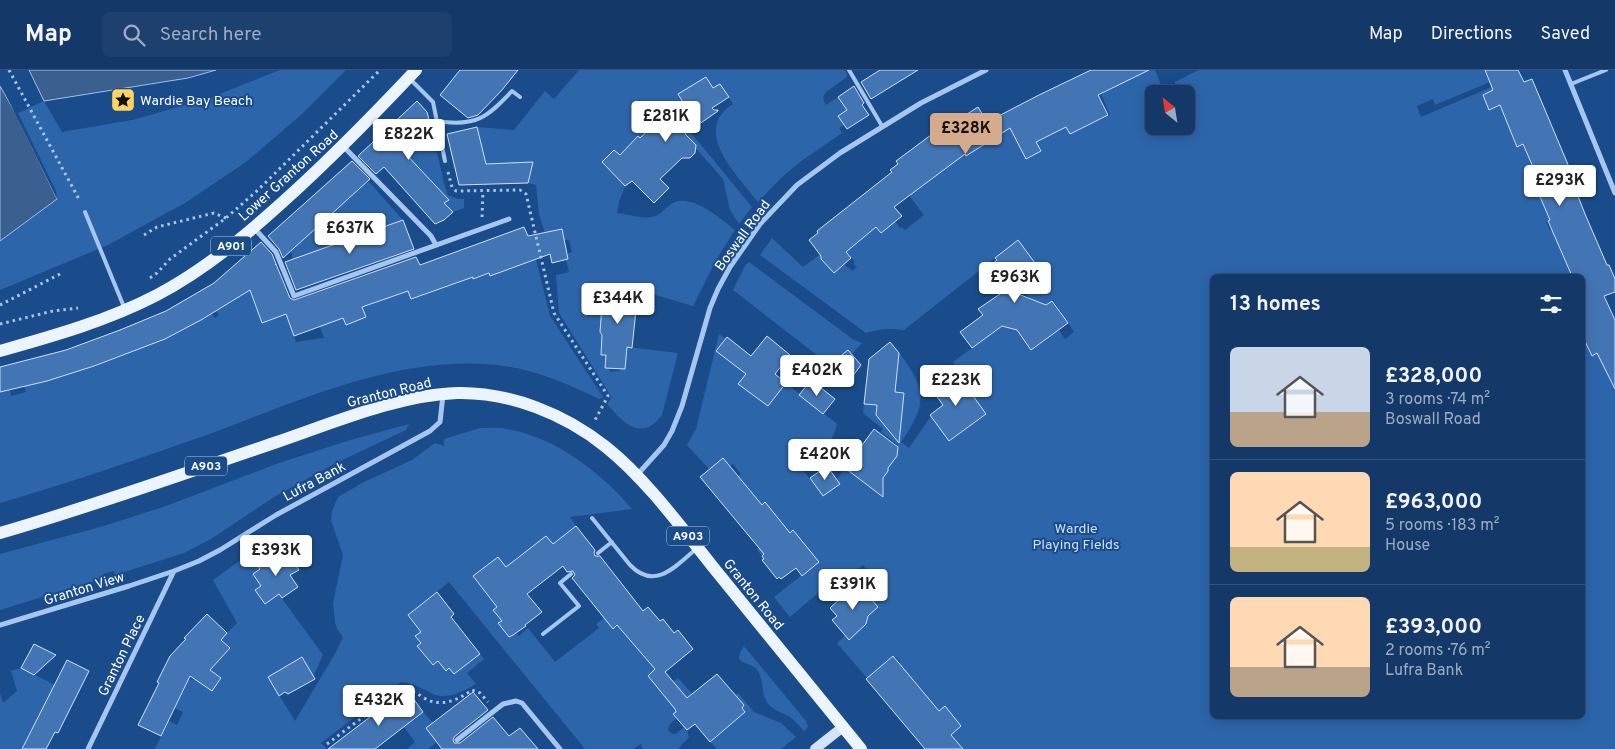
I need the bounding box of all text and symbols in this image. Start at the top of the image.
search box [102,12,452,57]
text: Map [25,20,72,50]
icon: search [120,21,148,49]
text: Search here [160,23,261,47]
text: Map [1369,23,1403,46]
text: Directions [1431,23,1513,46]
text: Saved [1541,23,1590,46]
north arrow [1145,85,1195,135]
map controls [1145,85,1195,135]
place icon: Wardie Bay Beach [110,87,136,113]
place label: Wardie Bay Beach [140,93,253,110]
pin: £281K [631,100,701,143]
text: £281K [642,107,690,127]
pin: £328K [931,112,1001,155]
pin: £822K [374,118,444,161]
text: £328K [941,119,991,139]
text: £822K [384,125,434,145]
street label: Lower Granton Road [236,127,342,225]
pin: £293K [1525,164,1595,207]
text: £293K [1535,171,1585,191]
street label: Boswall Road [712,197,775,275]
pin: £637K [315,212,385,255]
text: £637K [326,219,374,239]
road number: A901 [211,237,251,256]
pin: £963K [980,262,1050,304]
text: £963K [990,268,1040,288]
pin: £344K [583,282,653,325]
text: £344K [592,289,644,309]
icon: filters [1537,290,1565,318]
text: 13 homes [1230,291,1321,318]
pin: £402K [782,354,852,397]
text: £402K [791,361,843,381]
text: £328,000 [1385,363,1482,390]
pin: £223K [921,364,991,407]
icon: home [1270,367,1330,427]
text: £223K [931,371,981,391]
street label: Granton Road [345,375,433,412]
text: 3 rooms · 74 m² [1385,390,1490,410]
text: Boswall Road [1385,410,1481,430]
pin: £420K [790,438,860,481]
text: £420K [799,445,851,465]
road number: A903 [185,456,227,476]
street label: Lufra Bank [281,459,349,506]
text: £963,000 [1385,489,1482,516]
icon: home [1270,492,1330,552]
text: 5 rooms · 183 m² [1385,516,1500,536]
park label: Wardie Playing Fields [1032,521,1120,554]
road number: A903 [667,526,709,546]
pin: £393K [241,534,311,577]
text: House [1385,536,1430,556]
text: £393K [251,541,301,561]
street label: Granton Road [719,556,787,634]
pin: £391K [818,568,888,611]
street label: Granton View [42,569,127,610]
text: £391K [830,575,876,595]
street label: Granton Place [95,612,149,699]
text: £393,000 [1385,614,1482,641]
icon: home [1270,617,1330,677]
text: 2 rooms · 76 m² [1385,641,1491,661]
text: Lufra Bank [1385,661,1463,681]
pin: £432K [344,684,414,727]
text: £432K [354,691,404,711]

